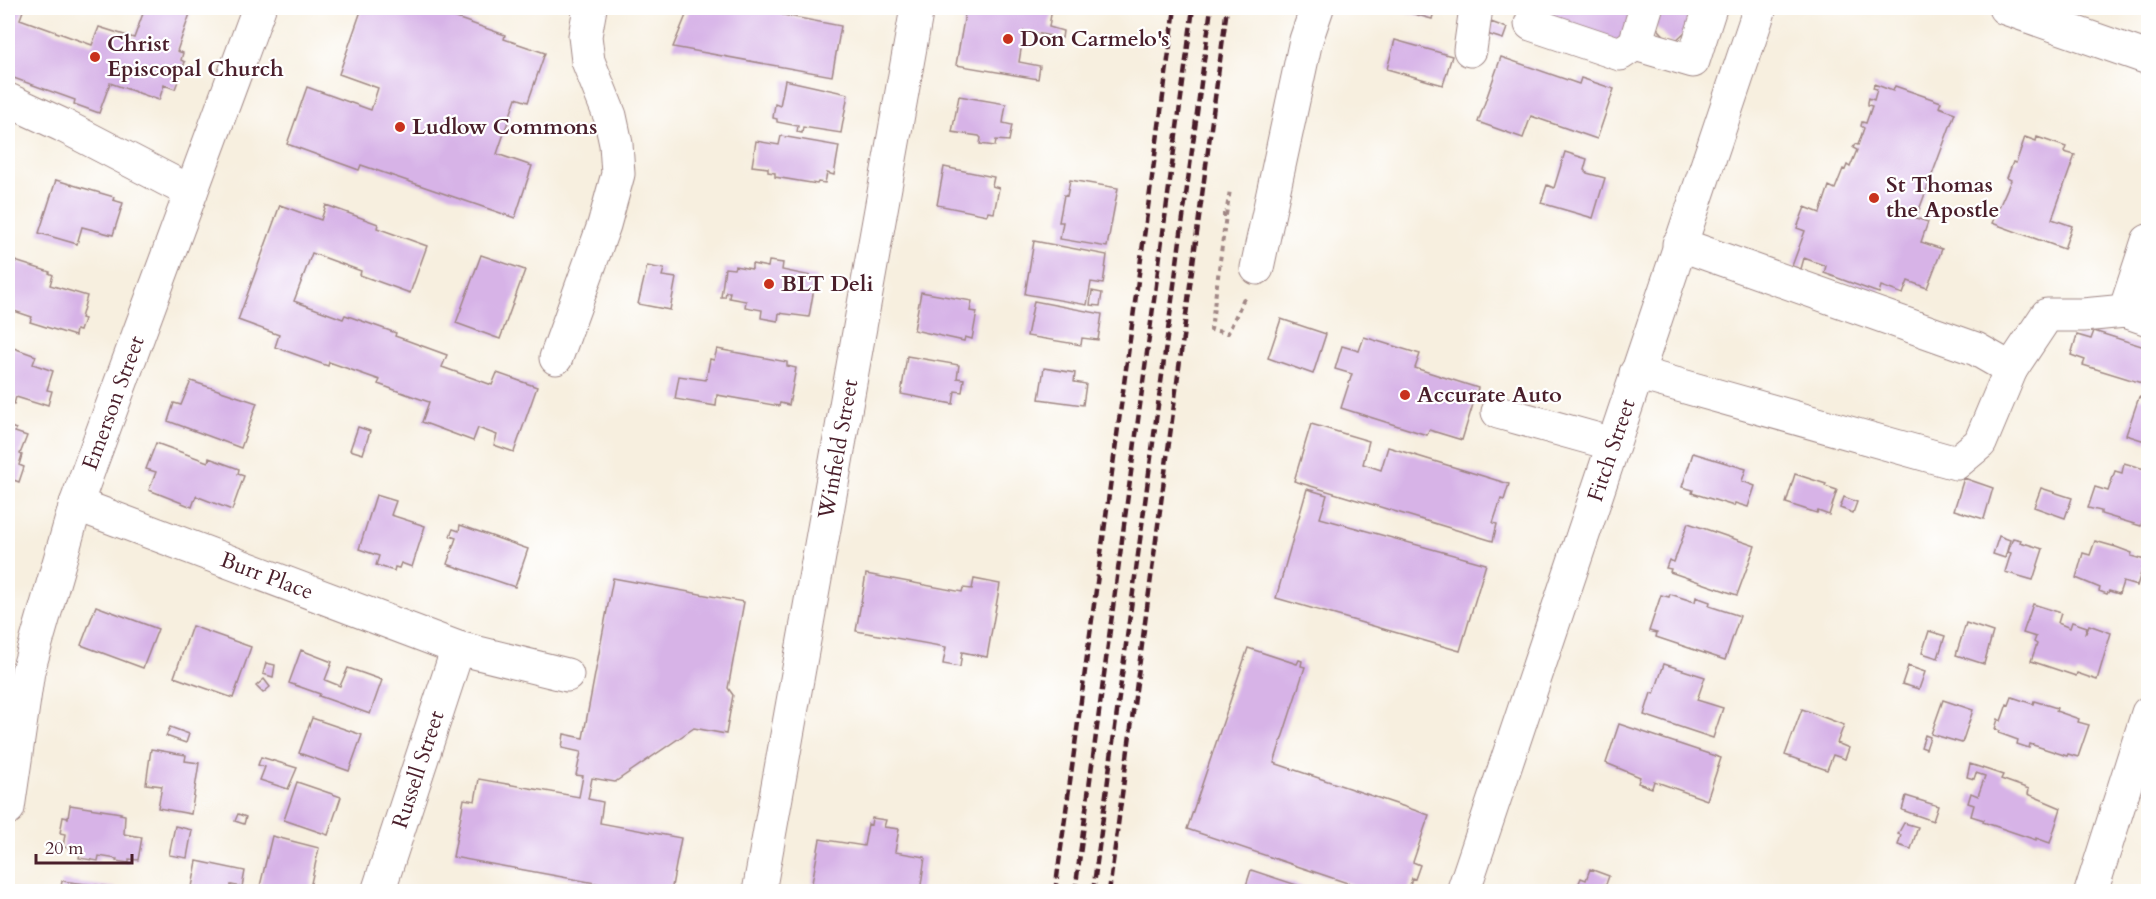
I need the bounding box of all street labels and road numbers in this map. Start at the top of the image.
street label: Emerson Street [75,332,152,474]
street label: Winfield Street [811,377,865,522]
street label: Fitch Street [1580,395,1643,506]
street label: Burr Place [216,545,318,607]
street label: Russell Street [385,707,451,832]

